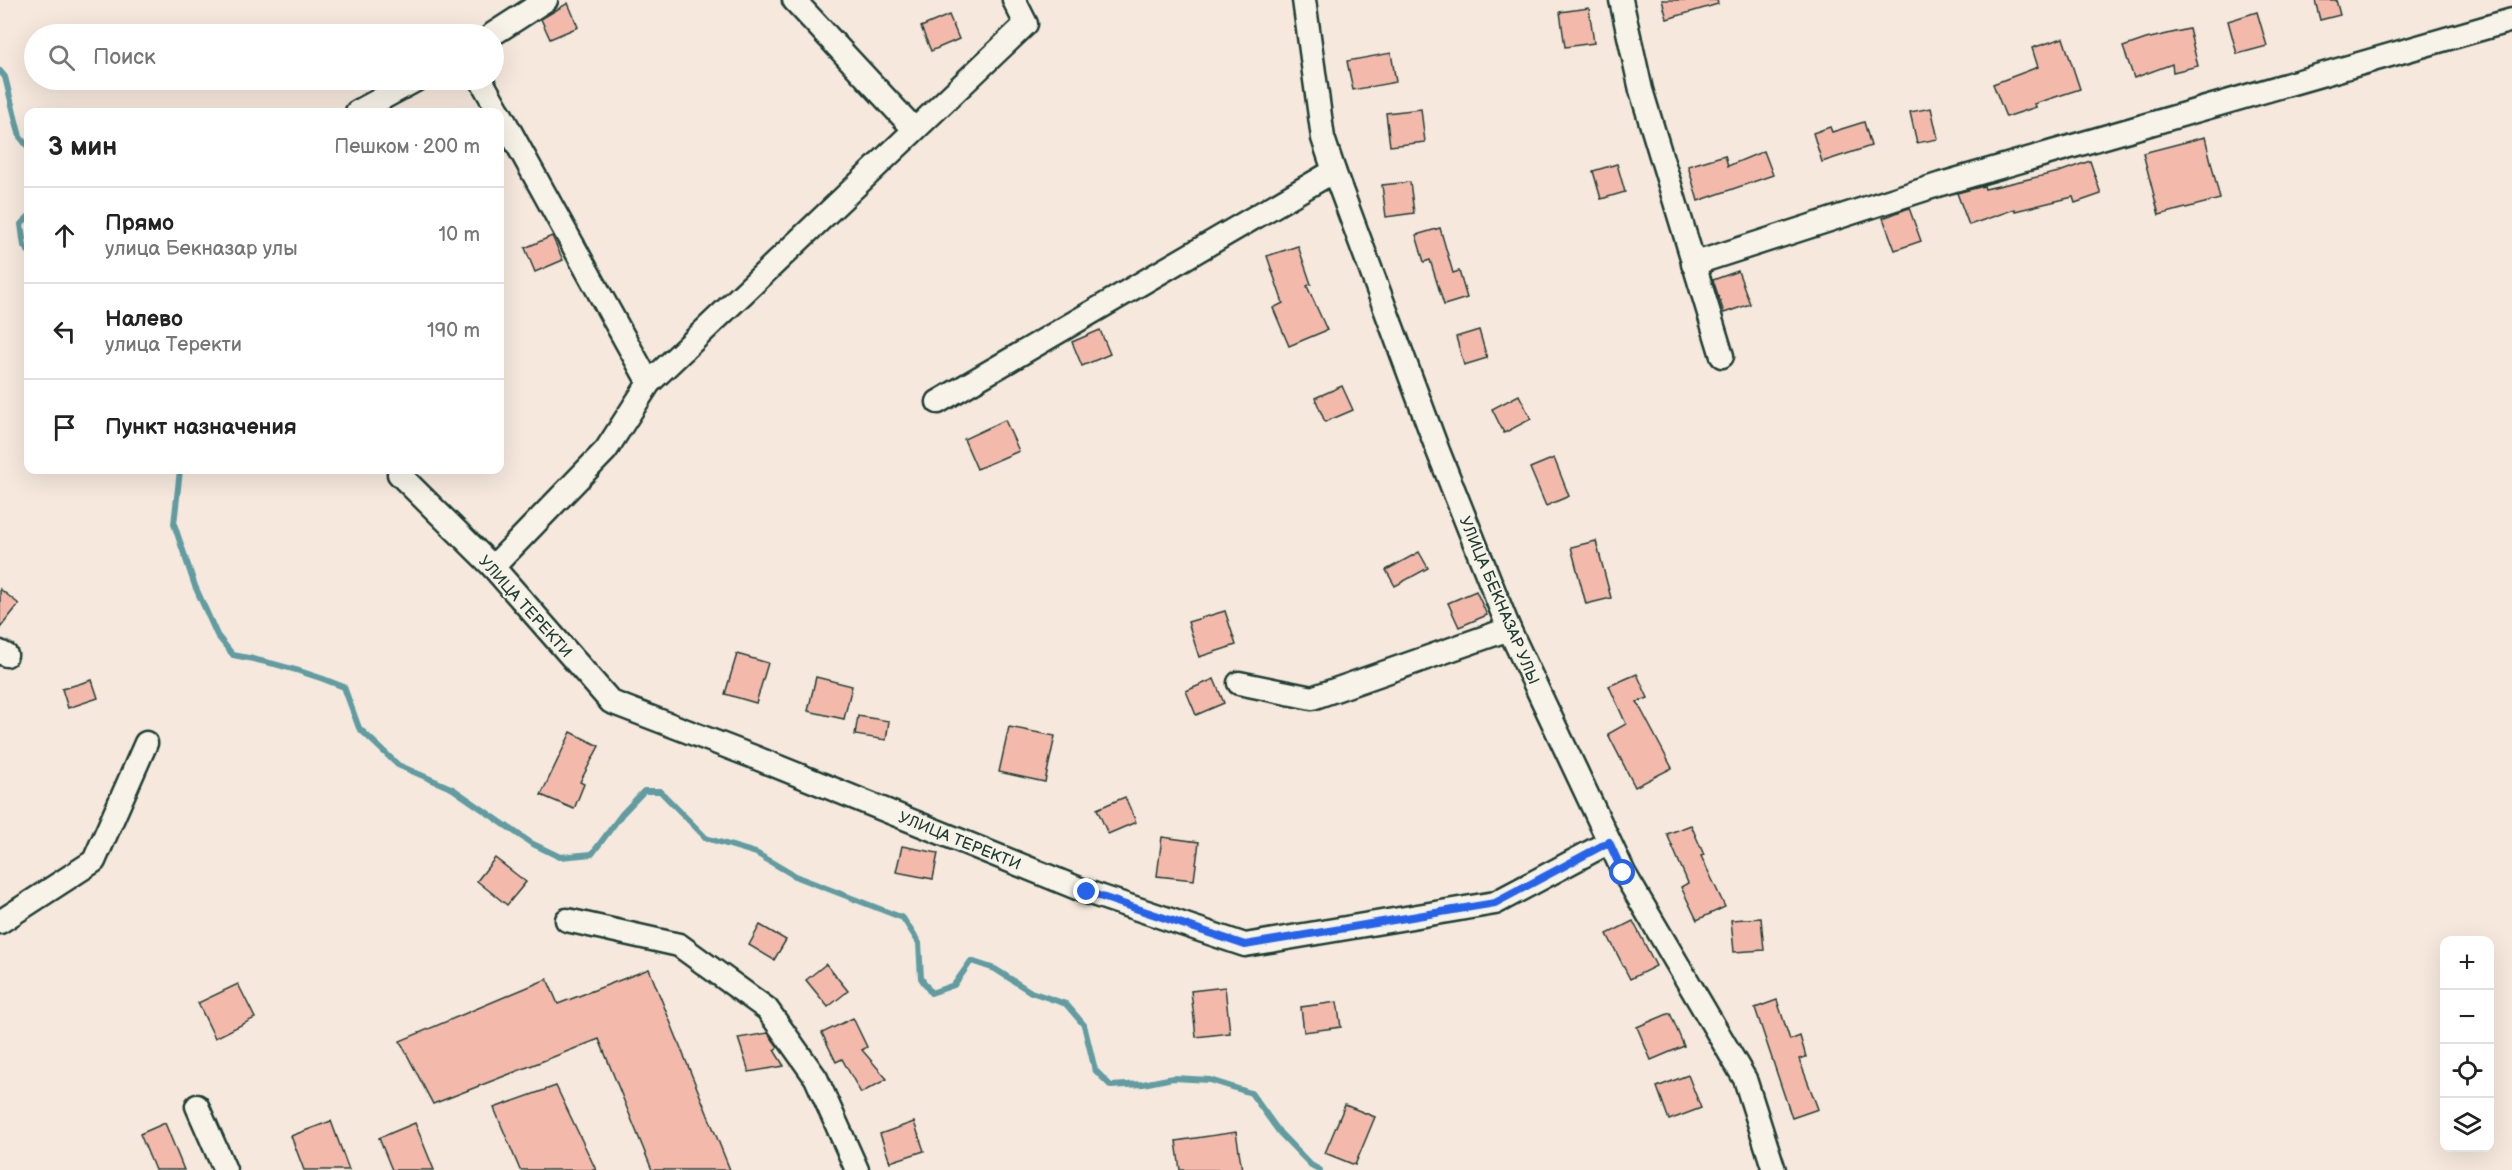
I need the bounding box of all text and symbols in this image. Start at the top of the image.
search box [24,24,504,90]
icon: search [45,41,78,74]
text: Поиск [93,44,156,71]
text: 3 мин [48,132,117,163]
text: Пешком · 200 m [334,135,480,159]
text: Прямо [105,210,174,237]
icon: ahead [48,219,81,252]
text: 10 m [439,223,480,247]
text: улица Бекназар улы [105,237,298,261]
text: Налево [105,306,183,333]
icon: left [48,315,81,348]
text: 190 m [427,319,480,343]
text: улица Теректи [105,333,242,357]
icon: arrive [48,411,81,444]
text: Пункт назначения [105,414,297,441]
street label: УЛИЦА БЕКНАЗАР УЛЫ [1455,514,1543,687]
street label: УЛИЦА ТЕРЕКТИ [474,552,576,662]
street label: УЛИЦА ТЕРЕКТИ [895,808,1023,875]
route start [1609,859,1635,885]
route end [1073,878,1099,904]
map controls [2440,936,2494,1152]
button: + [2440,936,2494,990]
button: − [2440,990,2494,1044]
button: locate [2440,1044,2494,1098]
button: layers [2440,1098,2494,1152]

